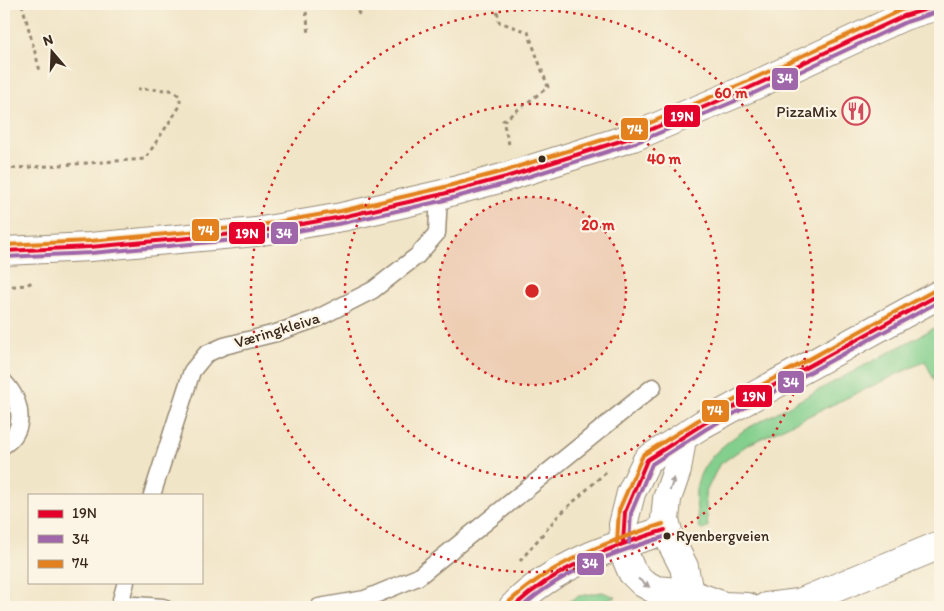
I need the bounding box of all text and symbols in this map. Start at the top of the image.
north arrow [28,28,78,78]
text: N [41,31,55,50]
line badge: 34 [771,67,799,91]
text: 34 [777,70,794,87]
text: 60 m [714,84,748,102]
restaurant icon: PizzaMix [841,96,871,126]
place label: PizzaMix [776,102,837,121]
line badge: 19N [663,104,701,128]
text: 19N [670,108,694,125]
line badge: 74 [620,117,649,141]
text: 74 [626,121,643,138]
text: 40 m [647,150,682,168]
unlabelled marker [537,154,547,164]
text: 20 m [581,216,615,234]
line badge: 74 [191,218,220,242]
line badge: 19N [228,221,266,245]
line badge: 34 [270,221,299,245]
text: 74 [197,222,214,239]
text: 19N [235,225,259,242]
text: 34 [276,225,293,242]
centre of rings [523,282,541,300]
street label: Væringkleiva [232,308,323,352]
line badge: 34 [777,370,805,394]
text: 34 [783,374,800,391]
line badge: 19N [735,384,773,408]
text: 19N [742,388,766,405]
line badge: 74 [701,399,730,423]
text: 74 [706,402,723,419]
one-way arrow [668,476,676,491]
legend [28,494,202,584]
text: 19N [72,504,97,522]
place label: Ryenbergveien [676,527,770,545]
text: 34 [72,530,89,548]
marker: Ryenbergveien [662,531,672,541]
line badge: 34 [576,552,605,576]
text: 74 [72,554,88,572]
text: 34 [582,555,599,572]
one-way arrow [637,578,651,588]

